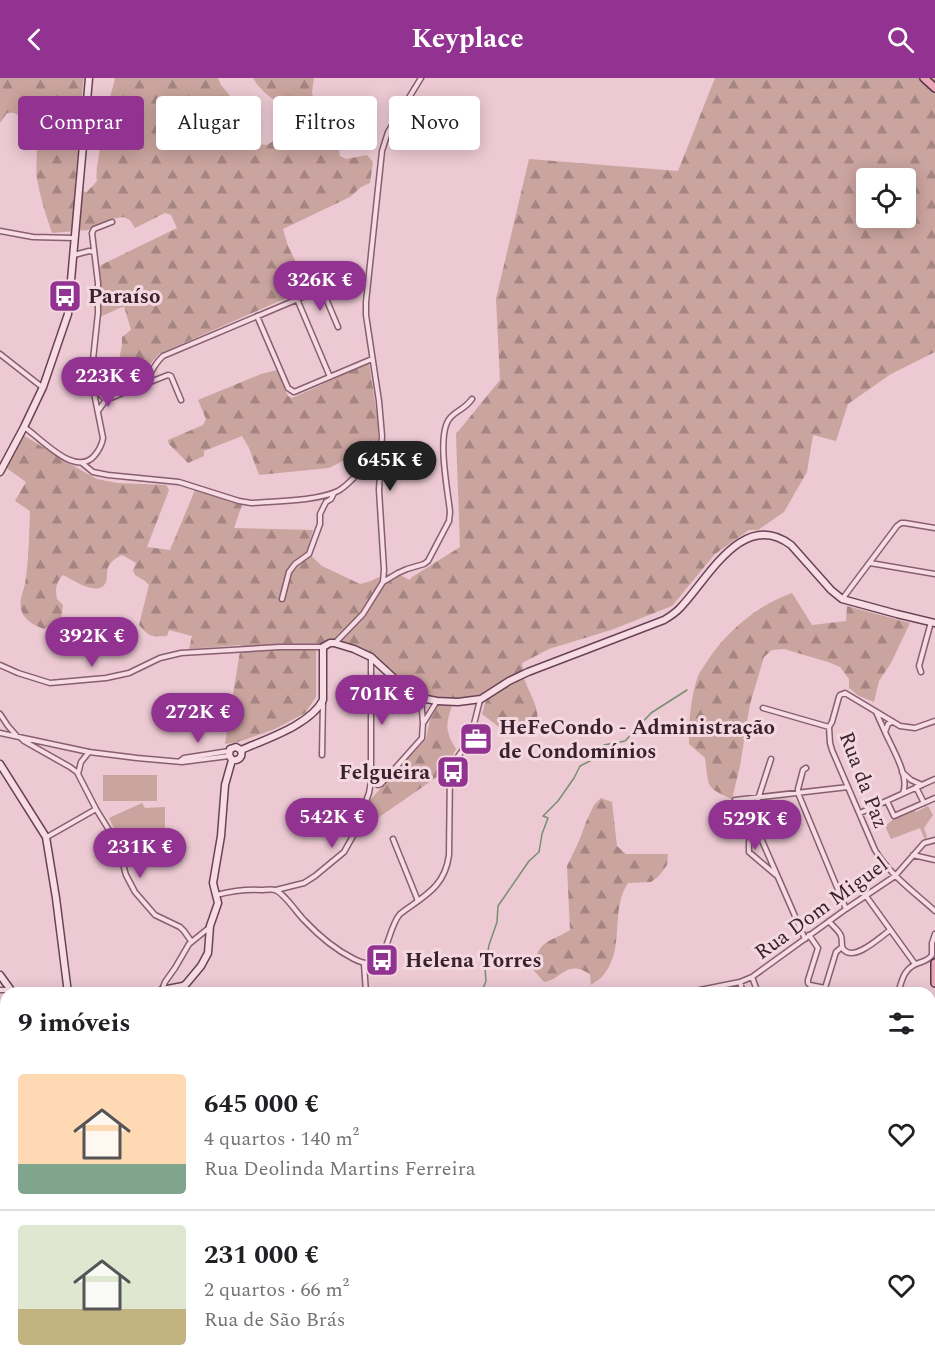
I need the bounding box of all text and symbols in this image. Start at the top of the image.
text: Keyplace [411,18,524,60]
icon: back [18,23,51,56]
icon: search [884,23,917,56]
chip: Comprar [18,96,144,150]
chip: Alugar [156,96,261,150]
chip: Filtros [273,96,377,150]
chip: Novo [389,96,480,150]
map controls [856,168,916,228]
button: locate [856,168,916,228]
pin: 326K € [271,261,369,312]
text: 326K € [287,265,353,295]
bus stop icon: Paraíso [47,278,83,314]
place label: Paraíso [88,281,160,313]
pin: 223K € [59,357,157,408]
text: 223K € [75,361,141,391]
pin: 645K € [341,441,439,492]
text: 645K € [357,445,423,475]
pin: 392K € [43,617,141,668]
text: 392K € [59,621,125,651]
pin: 701K € [333,675,431,726]
text: 701K € [349,679,415,709]
pin: 272K € [149,693,247,744]
text: 272K € [165,697,231,727]
place label: HeFeCondo - Administração de Condomínios [499,712,775,768]
office icon: HeFeCondo - Administração de Condomínios [458,721,494,757]
street label: Rua da Paz [830,727,896,834]
bus stop icon: Felgueira [435,754,471,790]
place label: Felgueira [339,757,430,789]
pin: 542K € [283,798,381,849]
pin: 529K € [706,800,804,851]
text: 542K € [299,802,365,832]
text: 529K € [722,804,788,834]
pin: 231K € [91,828,189,879]
text: 231K € [107,832,173,862]
street label: Rua Dom Miguel [748,849,895,968]
bus stop icon: Helena Torres [364,942,400,978]
place label: Helena Torres [405,945,542,977]
text: 9 imóveis [18,1003,131,1043]
icon: filters [885,1007,918,1040]
text: 645 000 € [204,1084,319,1124]
icon: home [66,1098,138,1170]
icon: heart [885,1118,918,1151]
text: 4 quartos · 140 m² [204,1124,359,1154]
text: Rua Deolinda Martins Ferreira [204,1154,476,1184]
text: 231 000 € [204,1235,319,1275]
icon: home [66,1249,138,1321]
icon: heart [885,1269,918,1302]
text: 2 quartos · 66 m² [204,1275,349,1305]
text: Rua de São Brás [204,1305,345,1335]

